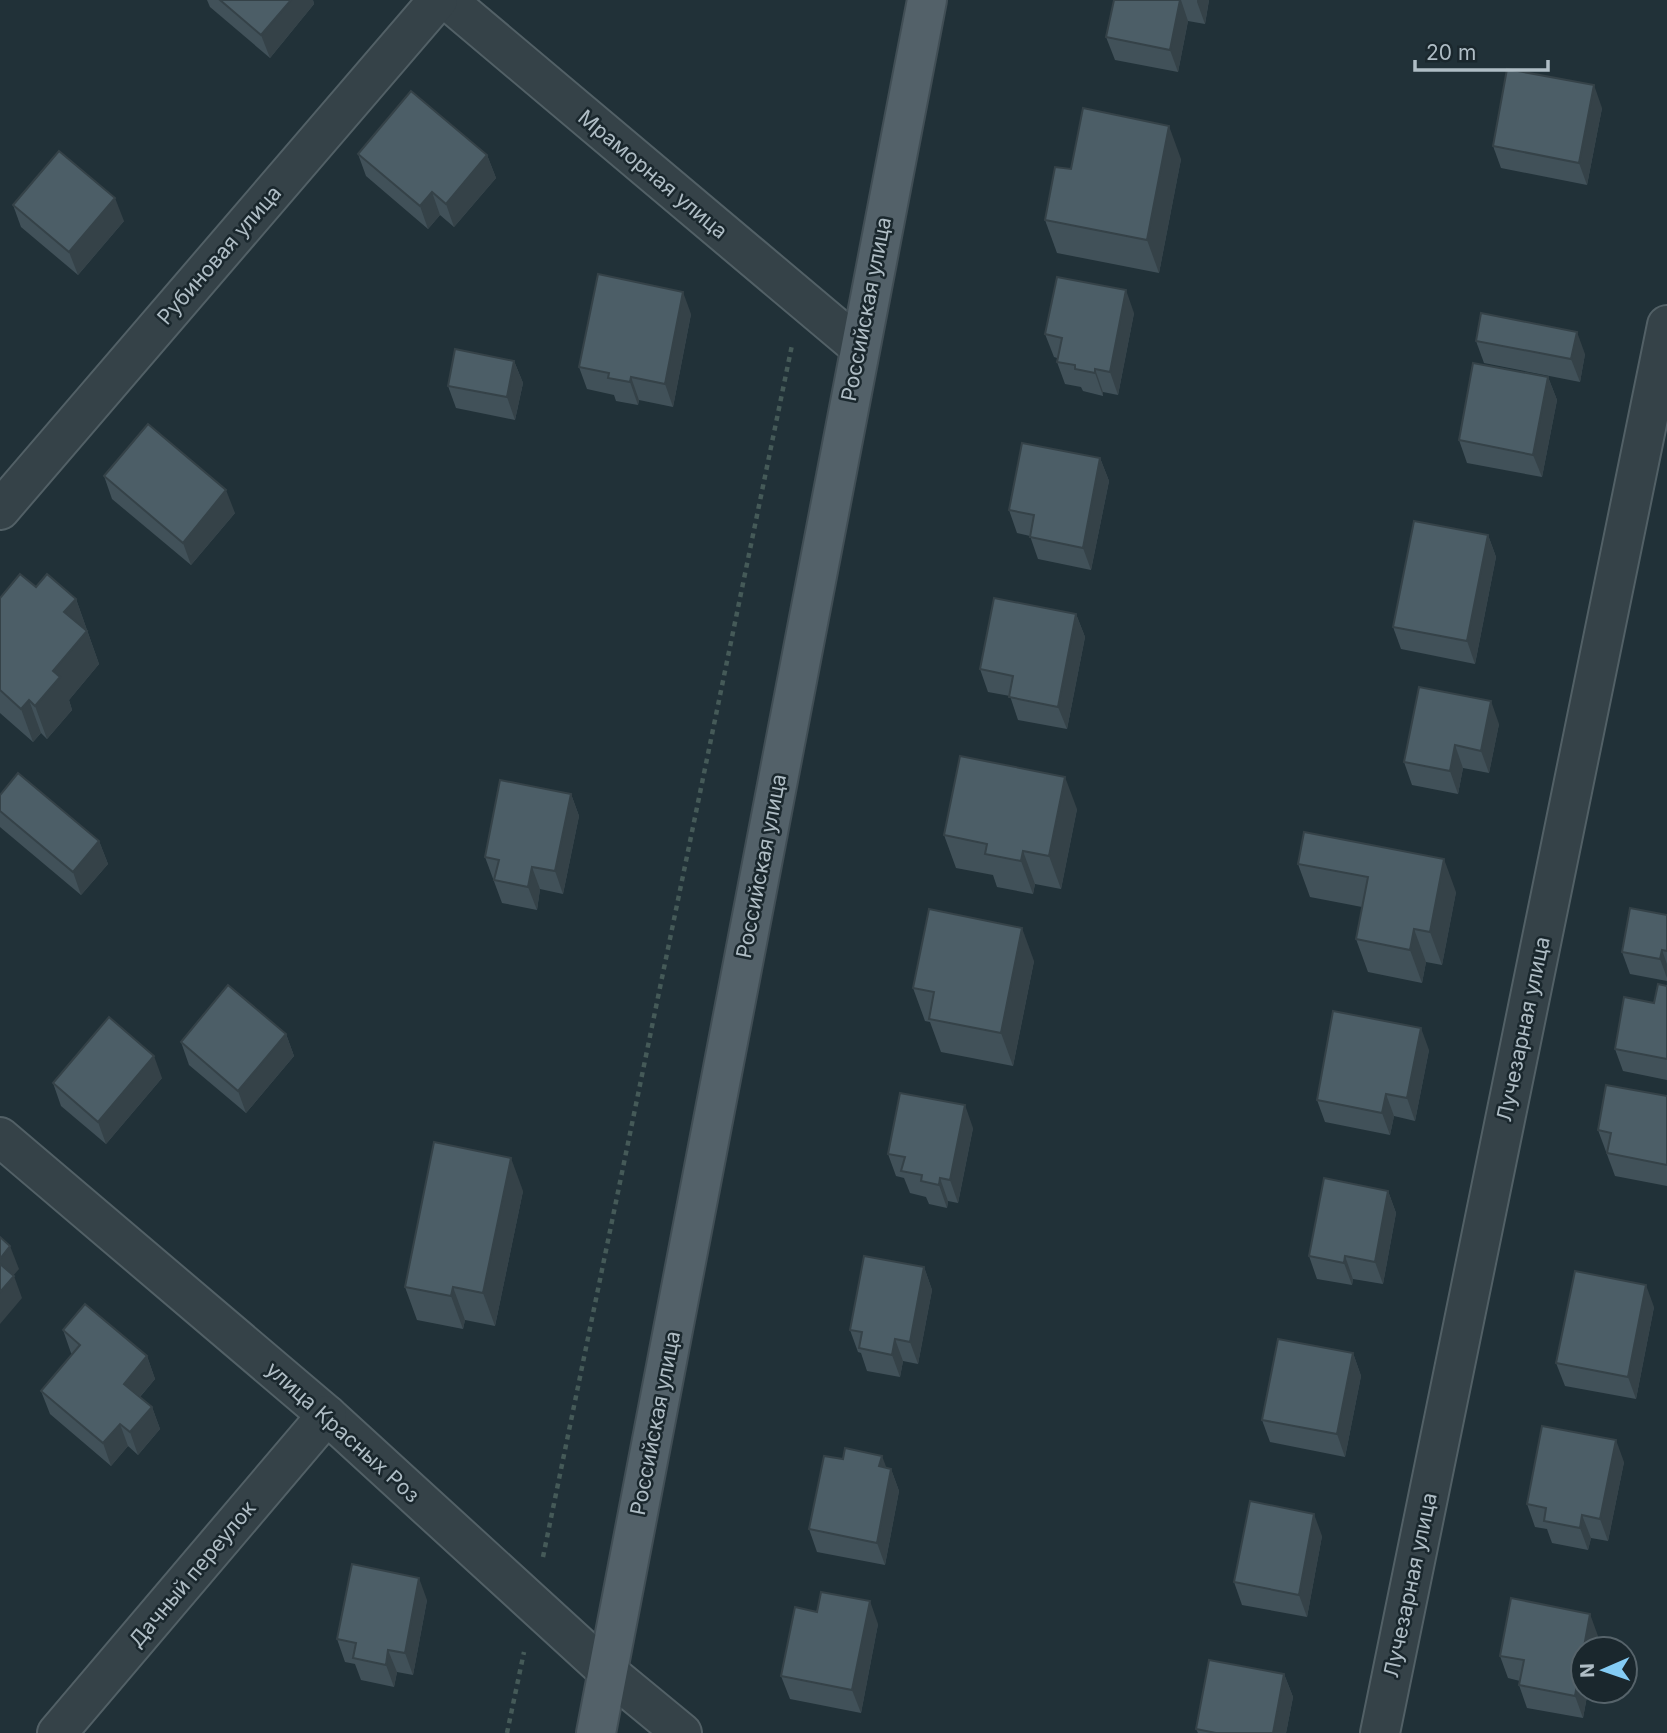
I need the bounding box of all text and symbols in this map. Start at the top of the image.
scale bar [1415,28,1548,72]
text: 20 m [1426,40,1476,65]
street label: Мраморная улица [573,104,733,244]
street label: Рубиновая улица [152,180,286,330]
street label: Российская улица [836,215,896,403]
street label: Российская улица [731,772,791,960]
street label: Лучезарная улица [1491,934,1555,1124]
street label: Российская улица [625,1329,685,1517]
street label: улица Красных Роз [261,1356,425,1508]
street label: Лучезарная улица [1378,1490,1442,1680]
street label: Дачный переулок [123,1495,261,1652]
north arrow [1569,1635,1639,1705]
text: N [1576,1663,1599,1678]

